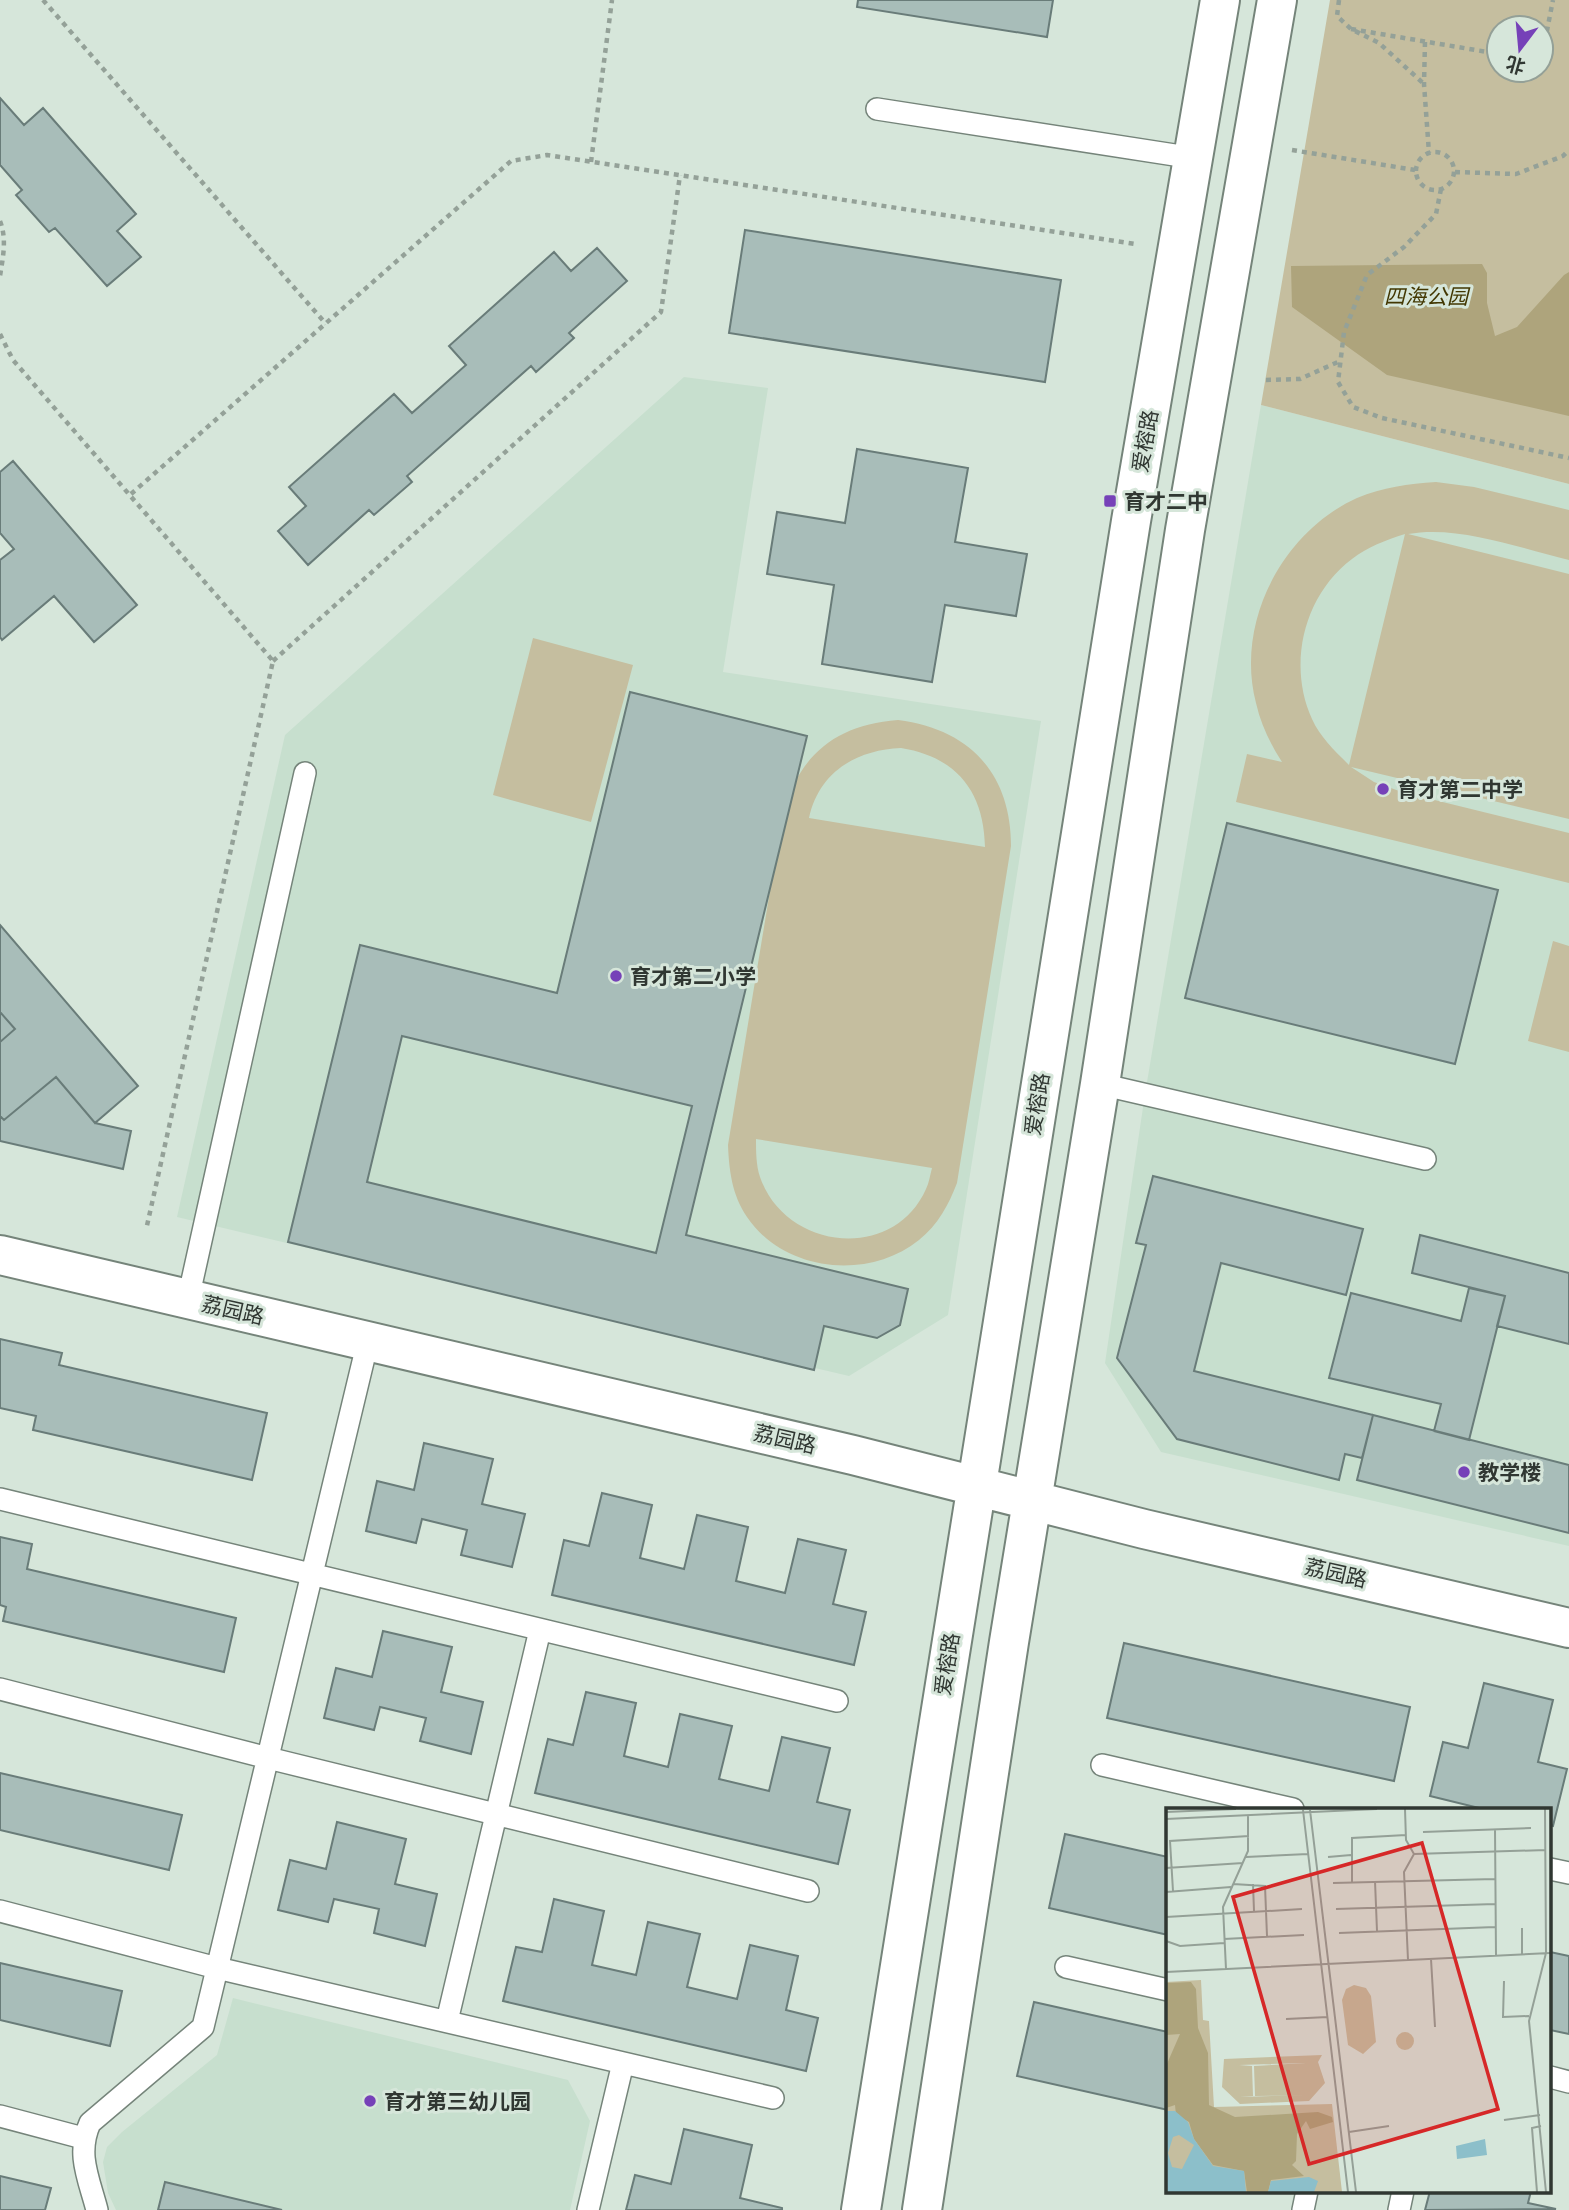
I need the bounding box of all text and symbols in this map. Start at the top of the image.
north arrow [1485,14,1555,84]
text: 北 [1503,51,1528,79]
park label: 四海公园 [1384,283,1471,310]
street label: 爱榕路 [1126,408,1164,474]
place label: 育才二中 [1124,488,1208,515]
marker: 育才二中 [1102,493,1118,509]
place label: 育才第二中学 [1397,776,1523,803]
marker: 育才第二中学 [1375,781,1391,797]
place label: 育才第二小学 [630,963,756,990]
marker: 育才第二小学 [608,968,624,984]
street label: 爱榕路 [1019,1071,1055,1137]
street label: 荔园路 [199,1290,267,1330]
street label: 荔园路 [751,1419,819,1459]
place label: 教学楼 [1478,1459,1541,1486]
marker: 教学楼 [1456,1464,1472,1480]
street label: 荔园路 [1302,1553,1370,1593]
street label: 爱榕路 [929,1631,965,1697]
inset map [1166,1808,1552,2192]
place label: 育才第三幼儿园 [384,2088,531,2115]
marker: 育才第三幼儿园 [362,2093,378,2109]

